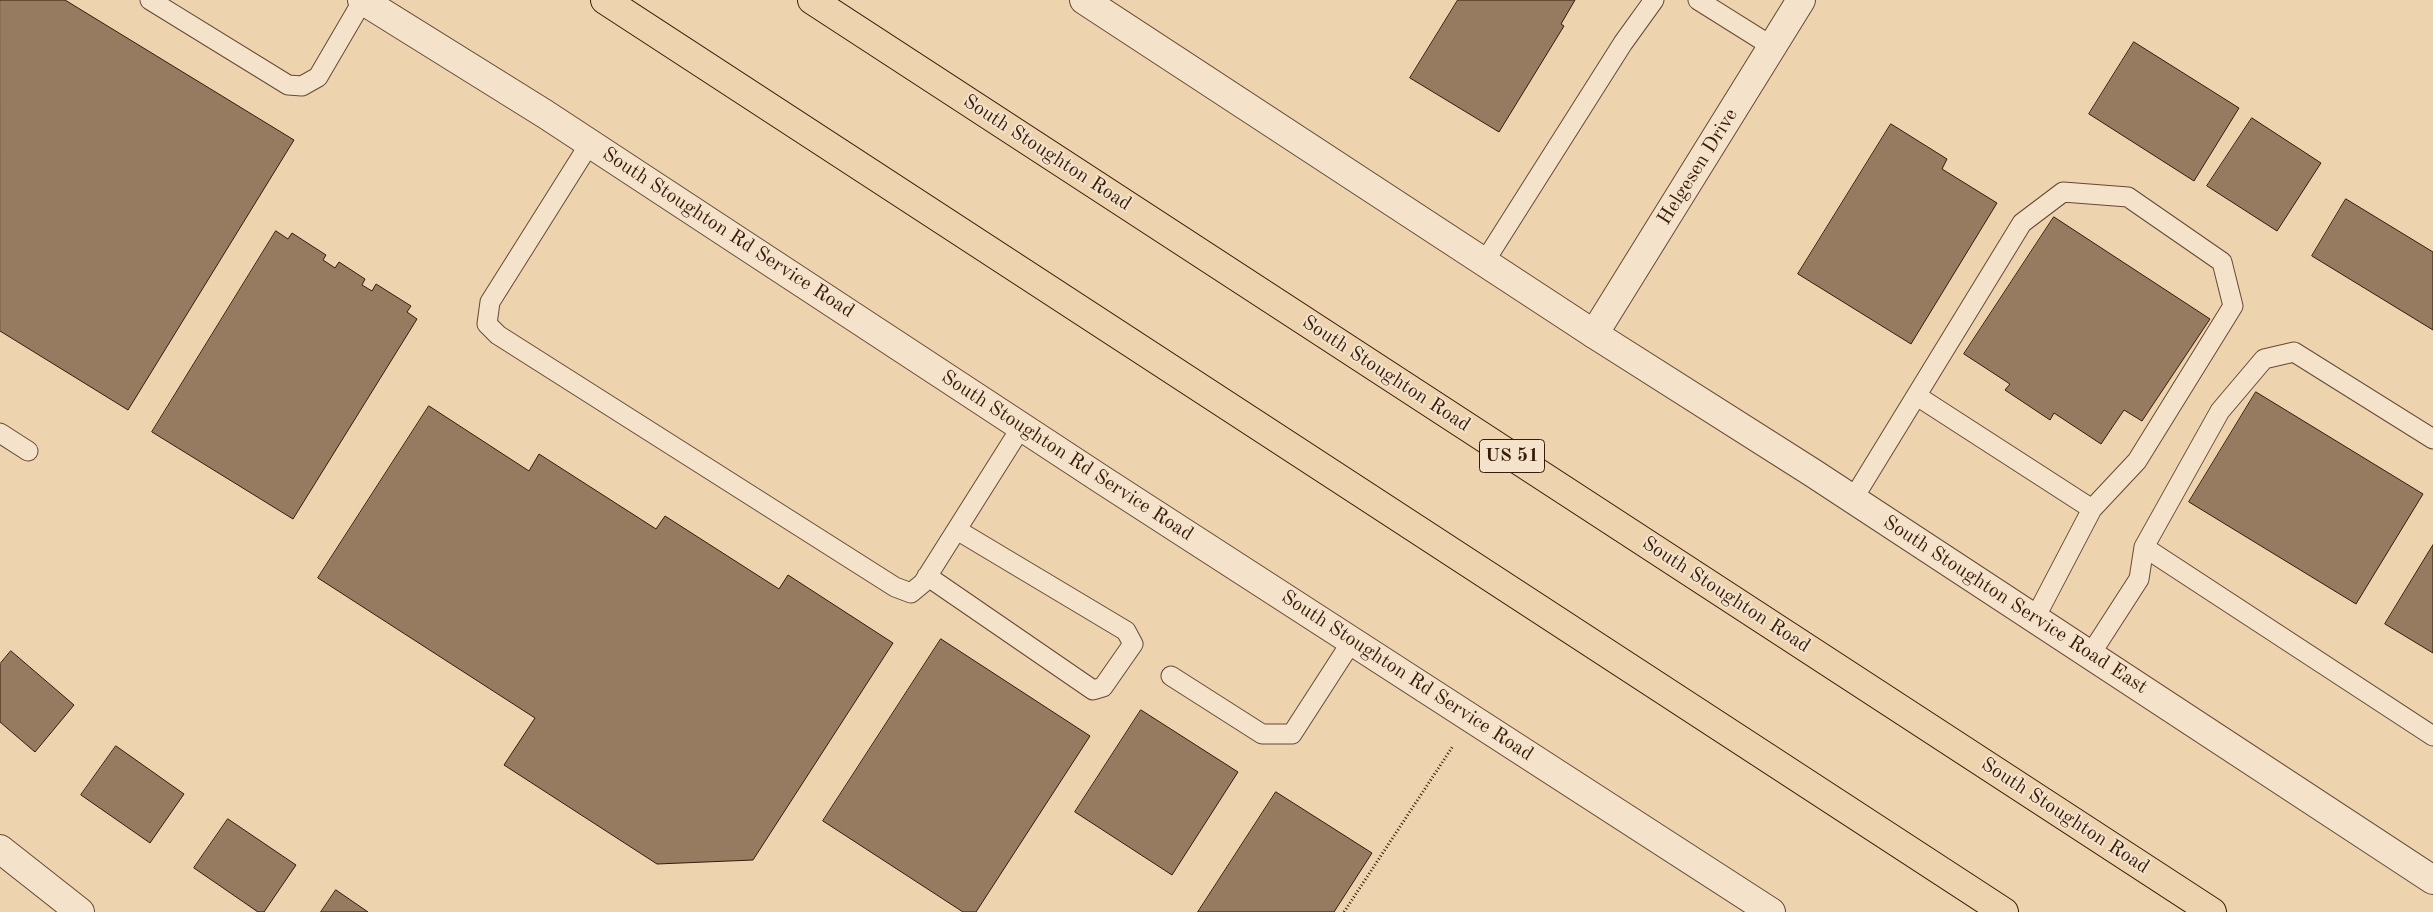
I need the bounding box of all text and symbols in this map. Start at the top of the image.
street label: South Stoughton Road [958,90,1136,216]
street label: Helgesen Drive [1653,104,1743,230]
street label: South Stoughton Rd Service Road [597,142,859,324]
street label: South Stoughton Road [1297,311,1475,437]
street label: South Stoughton Rd Service Road [936,365,1198,547]
road number: US 51 [1480,440,1544,472]
street label: South Stoughton Service Road East [1878,510,2152,700]
street label: South Stoughton Road [1637,532,1815,658]
street label: South Stoughton Rd Service Road [1276,585,1538,767]
street label: South Stoughton Road [1976,753,2154,879]

